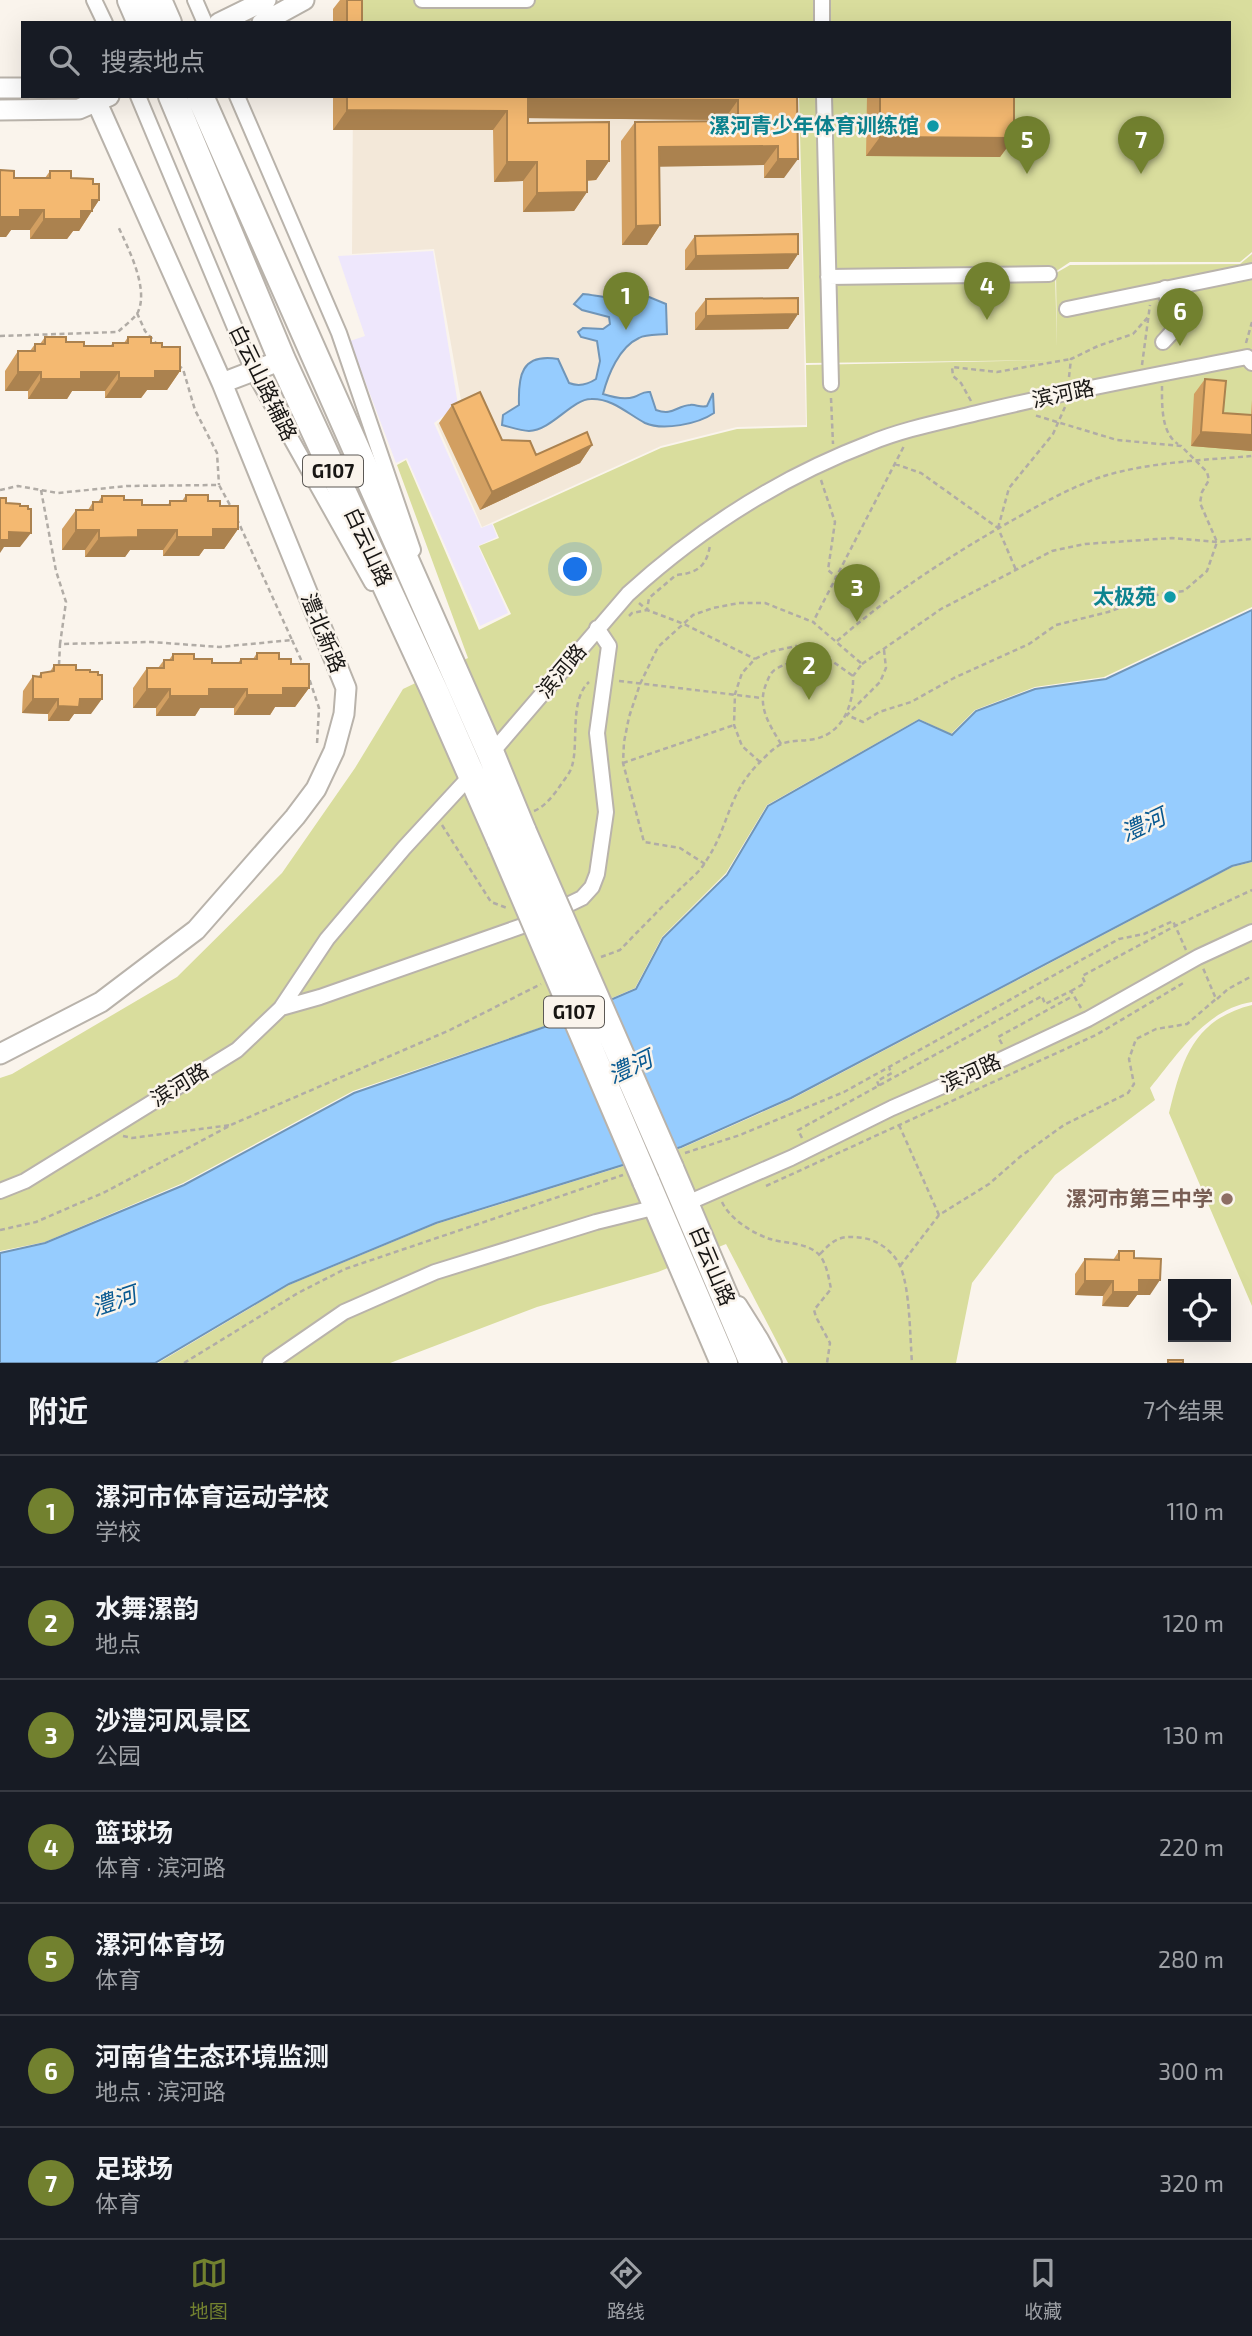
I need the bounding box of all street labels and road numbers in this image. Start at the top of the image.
street label: 白云山路辅路 [225,320,303,444]
street label: 滨河路 [1029,374,1096,411]
road number: G107 [303,456,363,486]
street label: 白云山路 [340,503,398,590]
street label: 澧北新路 [297,589,352,676]
street label: 滨河路 [531,638,591,702]
road number: G107 [544,996,604,1028]
street label: 滨河路 [937,1047,1004,1096]
street label: 滨河路 [146,1057,213,1111]
street label: 白云山路 [685,1222,741,1309]

